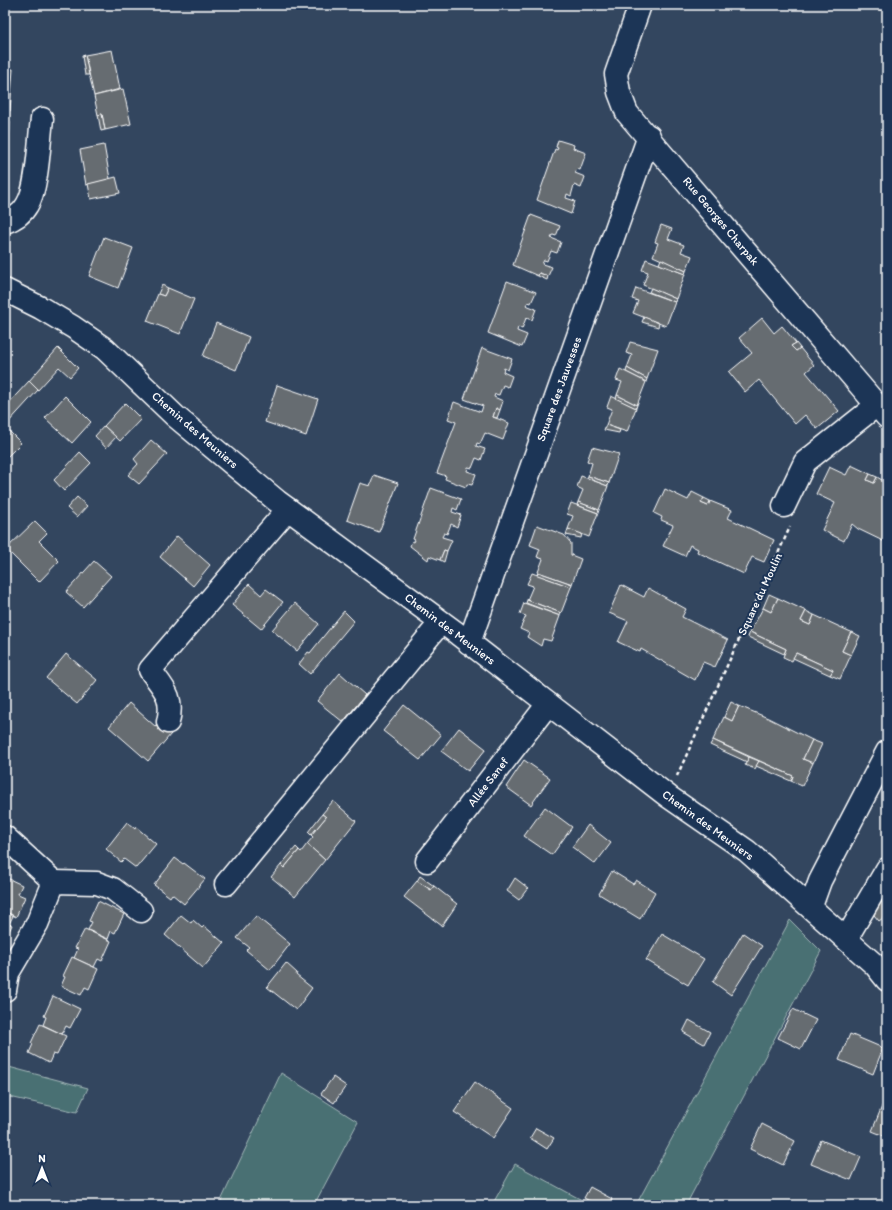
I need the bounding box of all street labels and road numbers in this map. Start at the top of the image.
street label: Rue Georges Charpak [680,174,763,269]
street label: Square des Jauvesses [534,335,584,443]
street label: Chemin des Meuniers [149,389,241,471]
street label: Square du Moulin [735,550,785,637]
street label: Chemin des Meuniers [402,590,498,668]
street label: Allée Sanef [465,754,512,809]
street label: Chemin des Meuniers [659,787,757,863]

